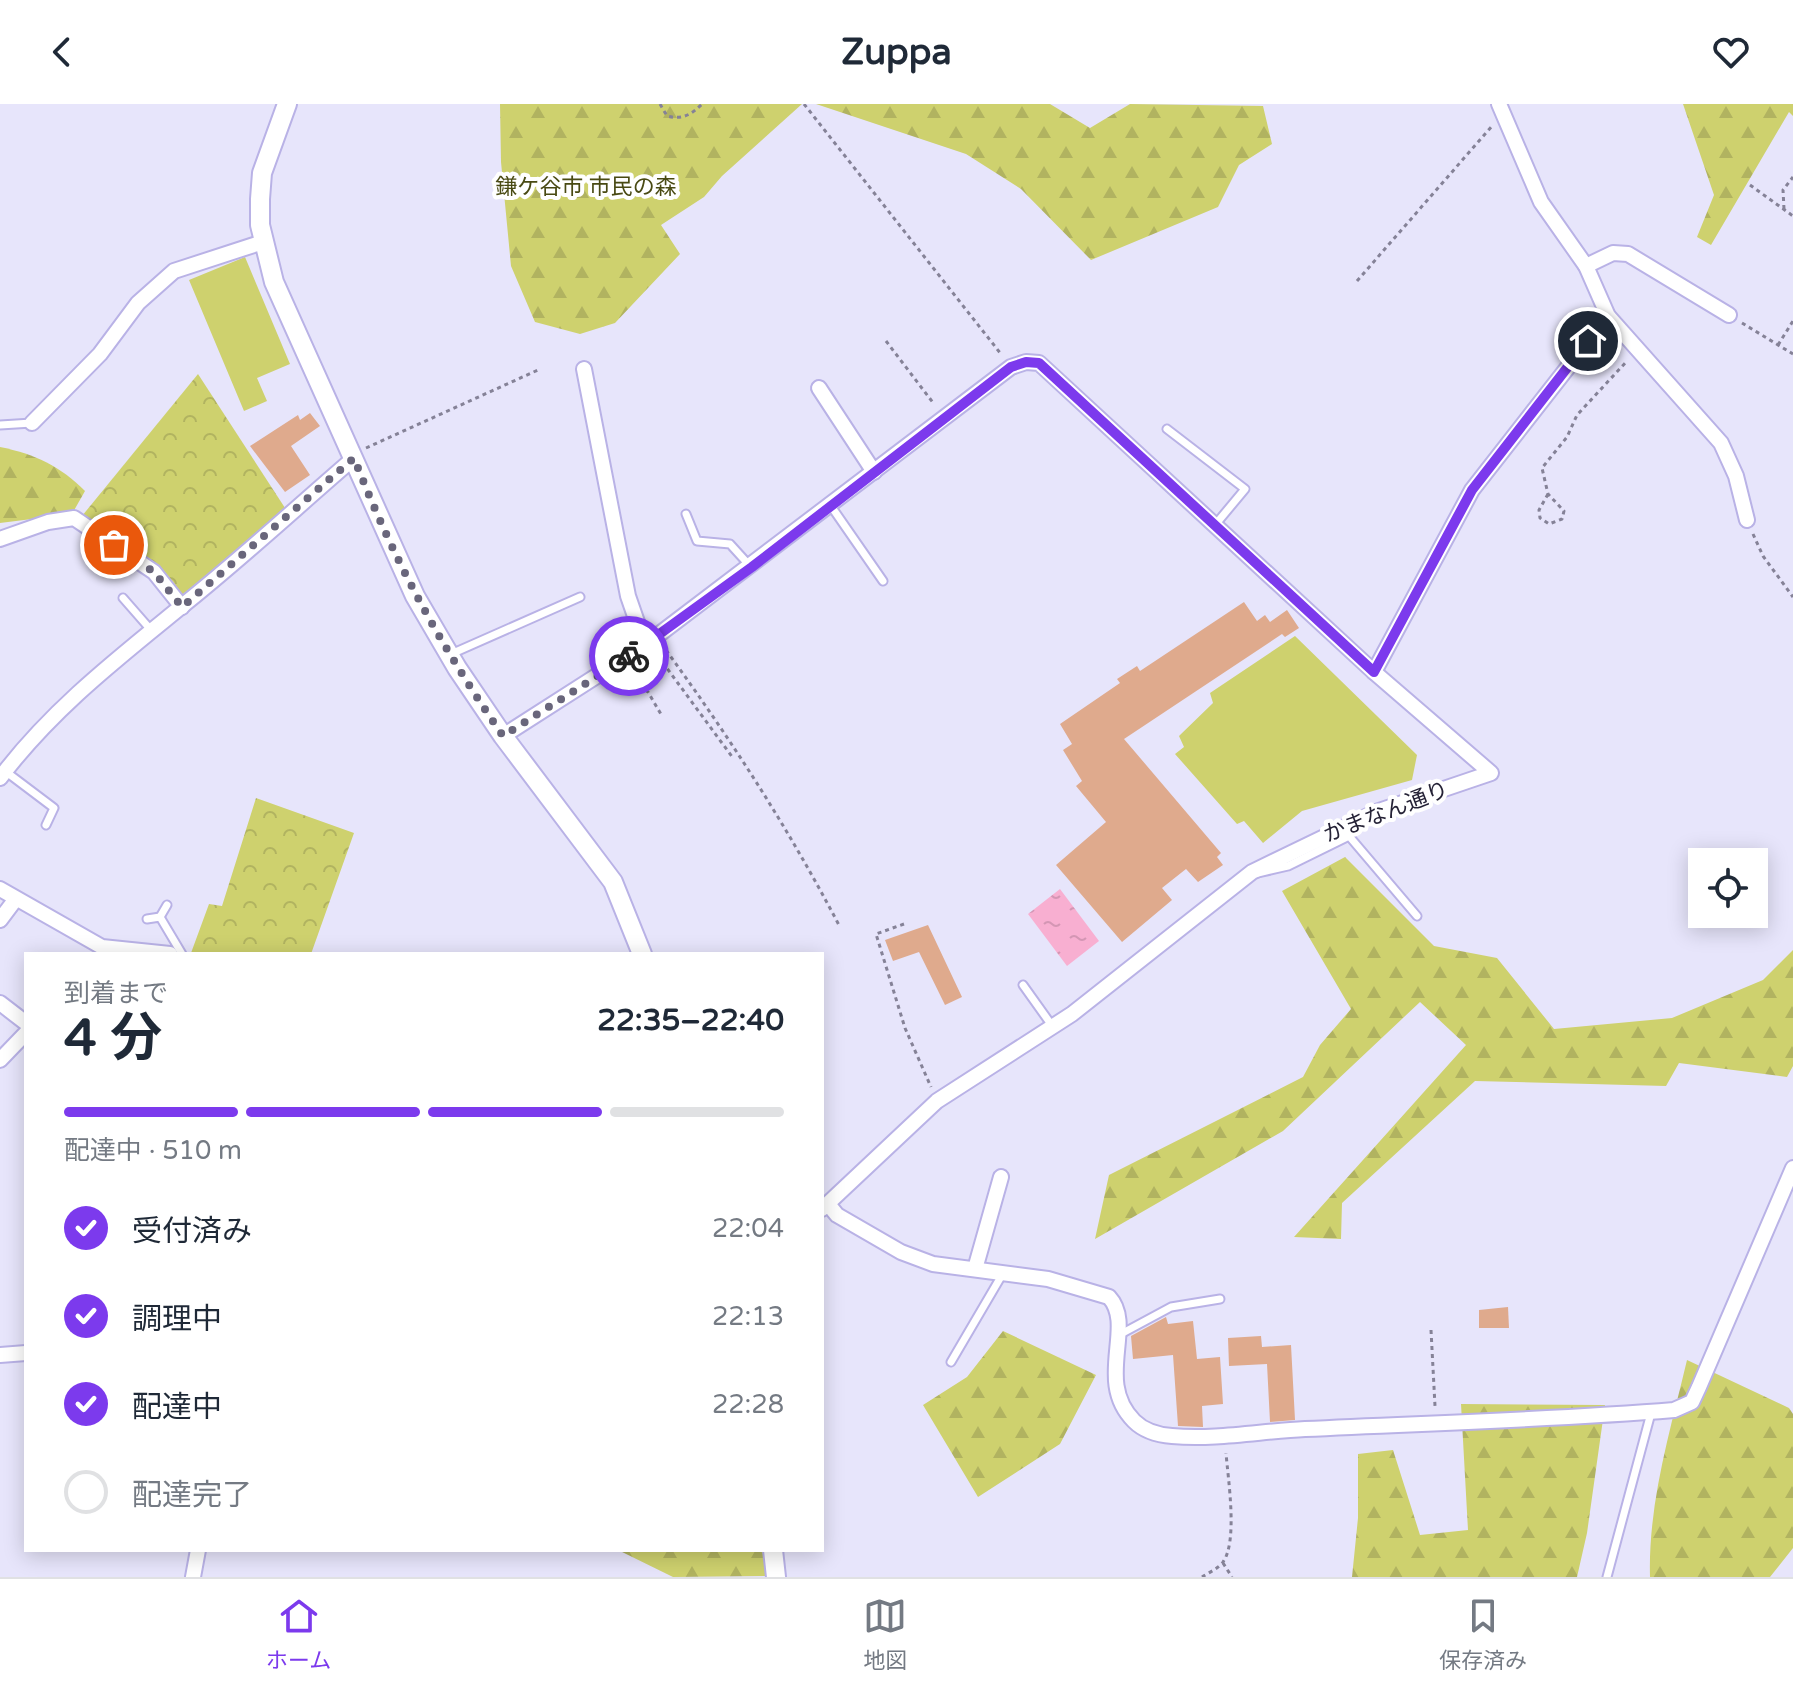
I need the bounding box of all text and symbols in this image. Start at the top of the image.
icon: back [40,30,84,74]
icon: heart [1709,30,1753,74]
text: Zuppa [841,31,952,74]
park label: 鎌ケ谷市 市民の森 [495,174,677,200]
pin [1554,307,1622,375]
icon: home [1566,319,1610,363]
pin [80,511,148,579]
icon: bag [92,523,136,567]
courier [589,616,669,696]
icon: bike [607,634,651,678]
street label: かまなん通り [1320,776,1452,848]
map controls [1688,848,1768,928]
button: locate [1688,848,1768,928]
text: 到着まで [64,978,168,1009]
text: 22:35–22:40 [597,1002,784,1039]
text: 4 分 [64,1007,162,1070]
text: 配達中 · 510 m [64,1135,242,1166]
icon: check [64,1206,108,1250]
text: 受付済み [132,1213,252,1250]
text: 22:04 [712,1213,784,1244]
icon: check [64,1294,108,1338]
text: 調理中 [132,1301,222,1338]
text: 22:13 [712,1301,784,1332]
icon: check [64,1382,108,1426]
text: 配達中 [132,1389,222,1426]
text: 22:28 [712,1389,784,1420]
text: 配達完了 [132,1477,252,1514]
tab: ホーム [266,1594,331,1674]
tab: 地図 [863,1594,907,1674]
tab: 保存済み [1439,1594,1527,1674]

